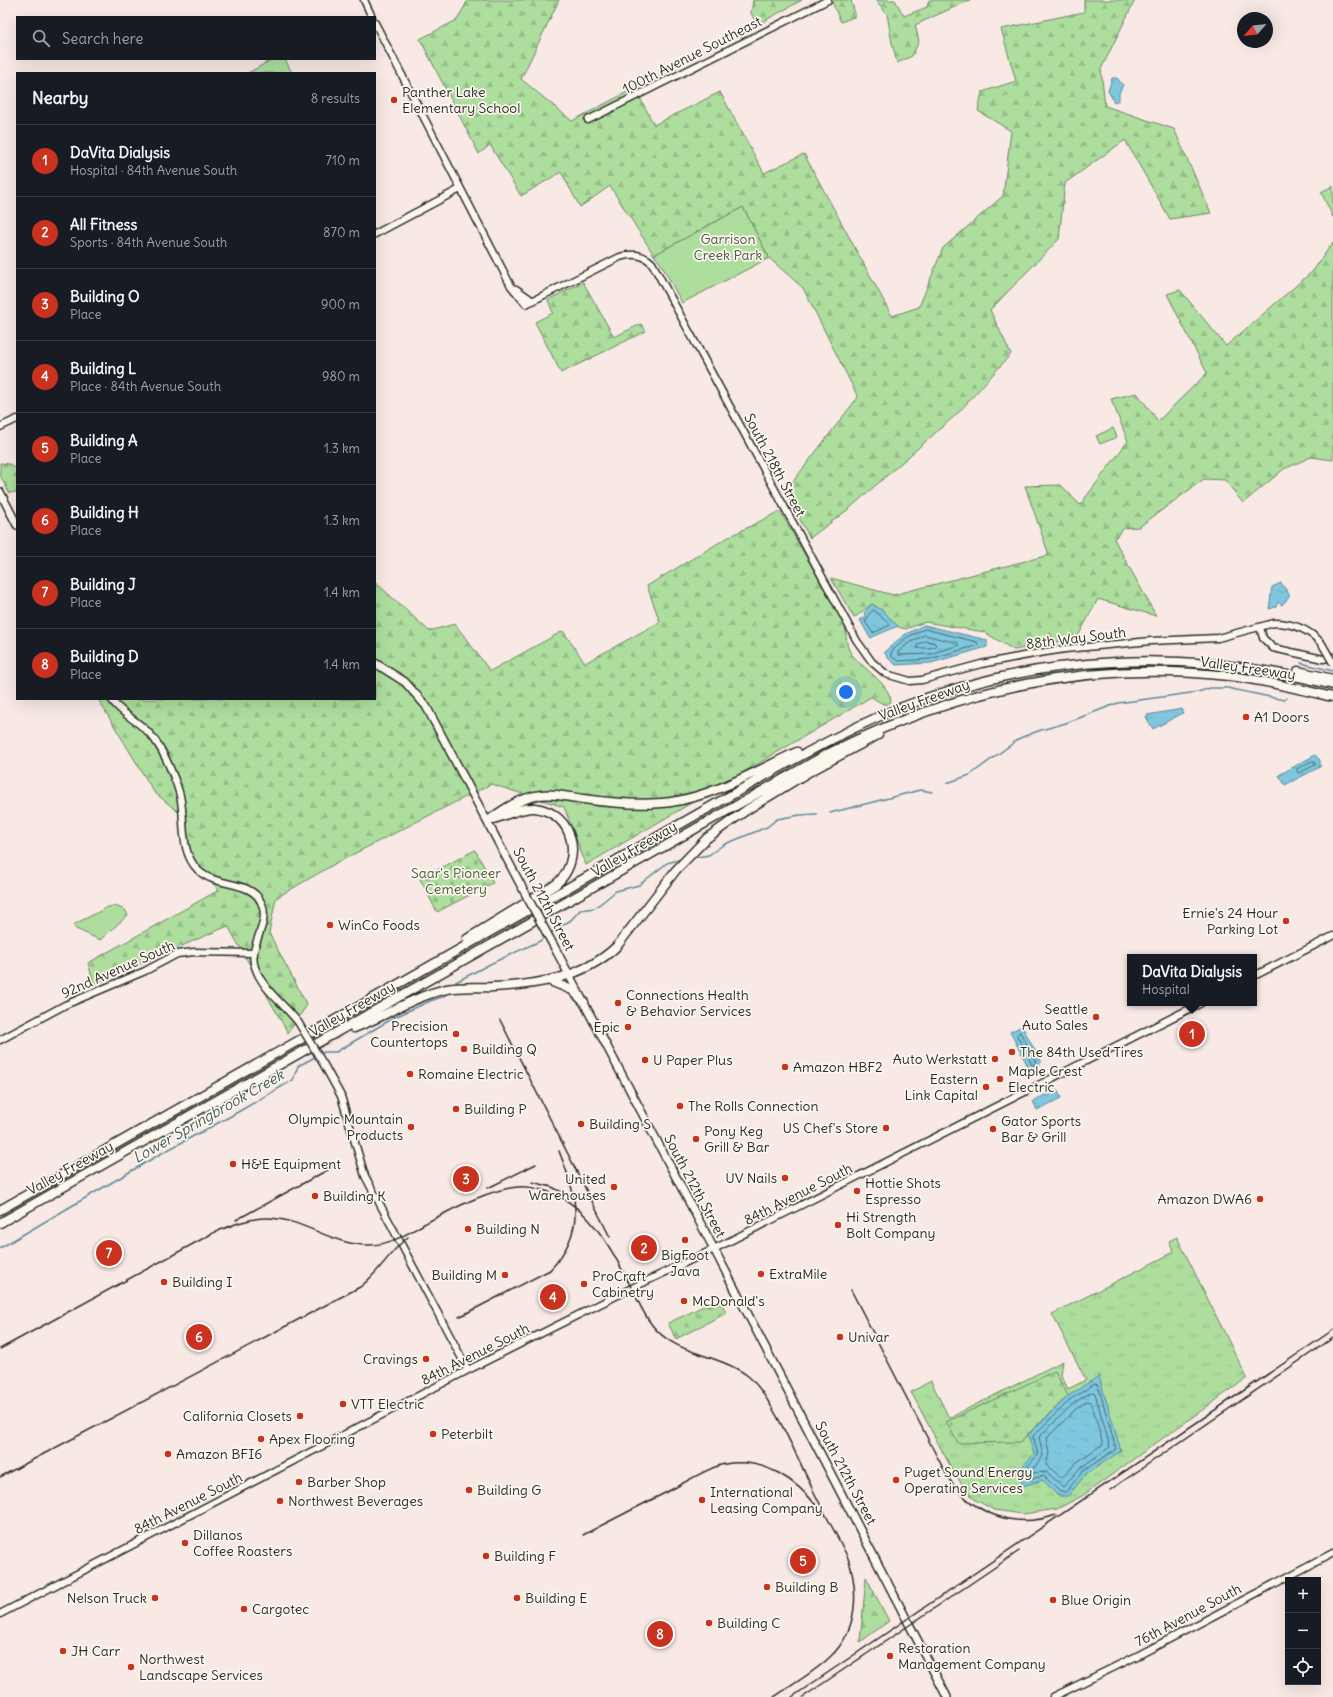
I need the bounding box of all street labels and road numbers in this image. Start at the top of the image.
street label: 100th Avenue Southeast [619,12,765,98]
street label: South 218th Street [740,410,810,520]
street label: 88th Way South [1025,623,1127,653]
street label: Valley Freeway [1199,652,1297,684]
street label: Valley Freeway [876,675,972,725]
street label: Valley Freeway [588,817,680,881]
street label: South 212th Street [509,844,579,954]
street label: 92nd Avenue South [58,936,178,1002]
street label: Valley Freeway [306,977,398,1041]
street label: South 212th Street [660,1131,730,1241]
street label: Valley Freeway [24,1137,116,1199]
street label: 84th Avenue South [741,1159,855,1229]
street label: 84th Avenue South [418,1319,532,1389]
street label: South 212th Street [811,1418,881,1528]
street label: 84th Avenue South [131,1468,245,1538]
street label: 76th Avenue South [1132,1579,1244,1651]

